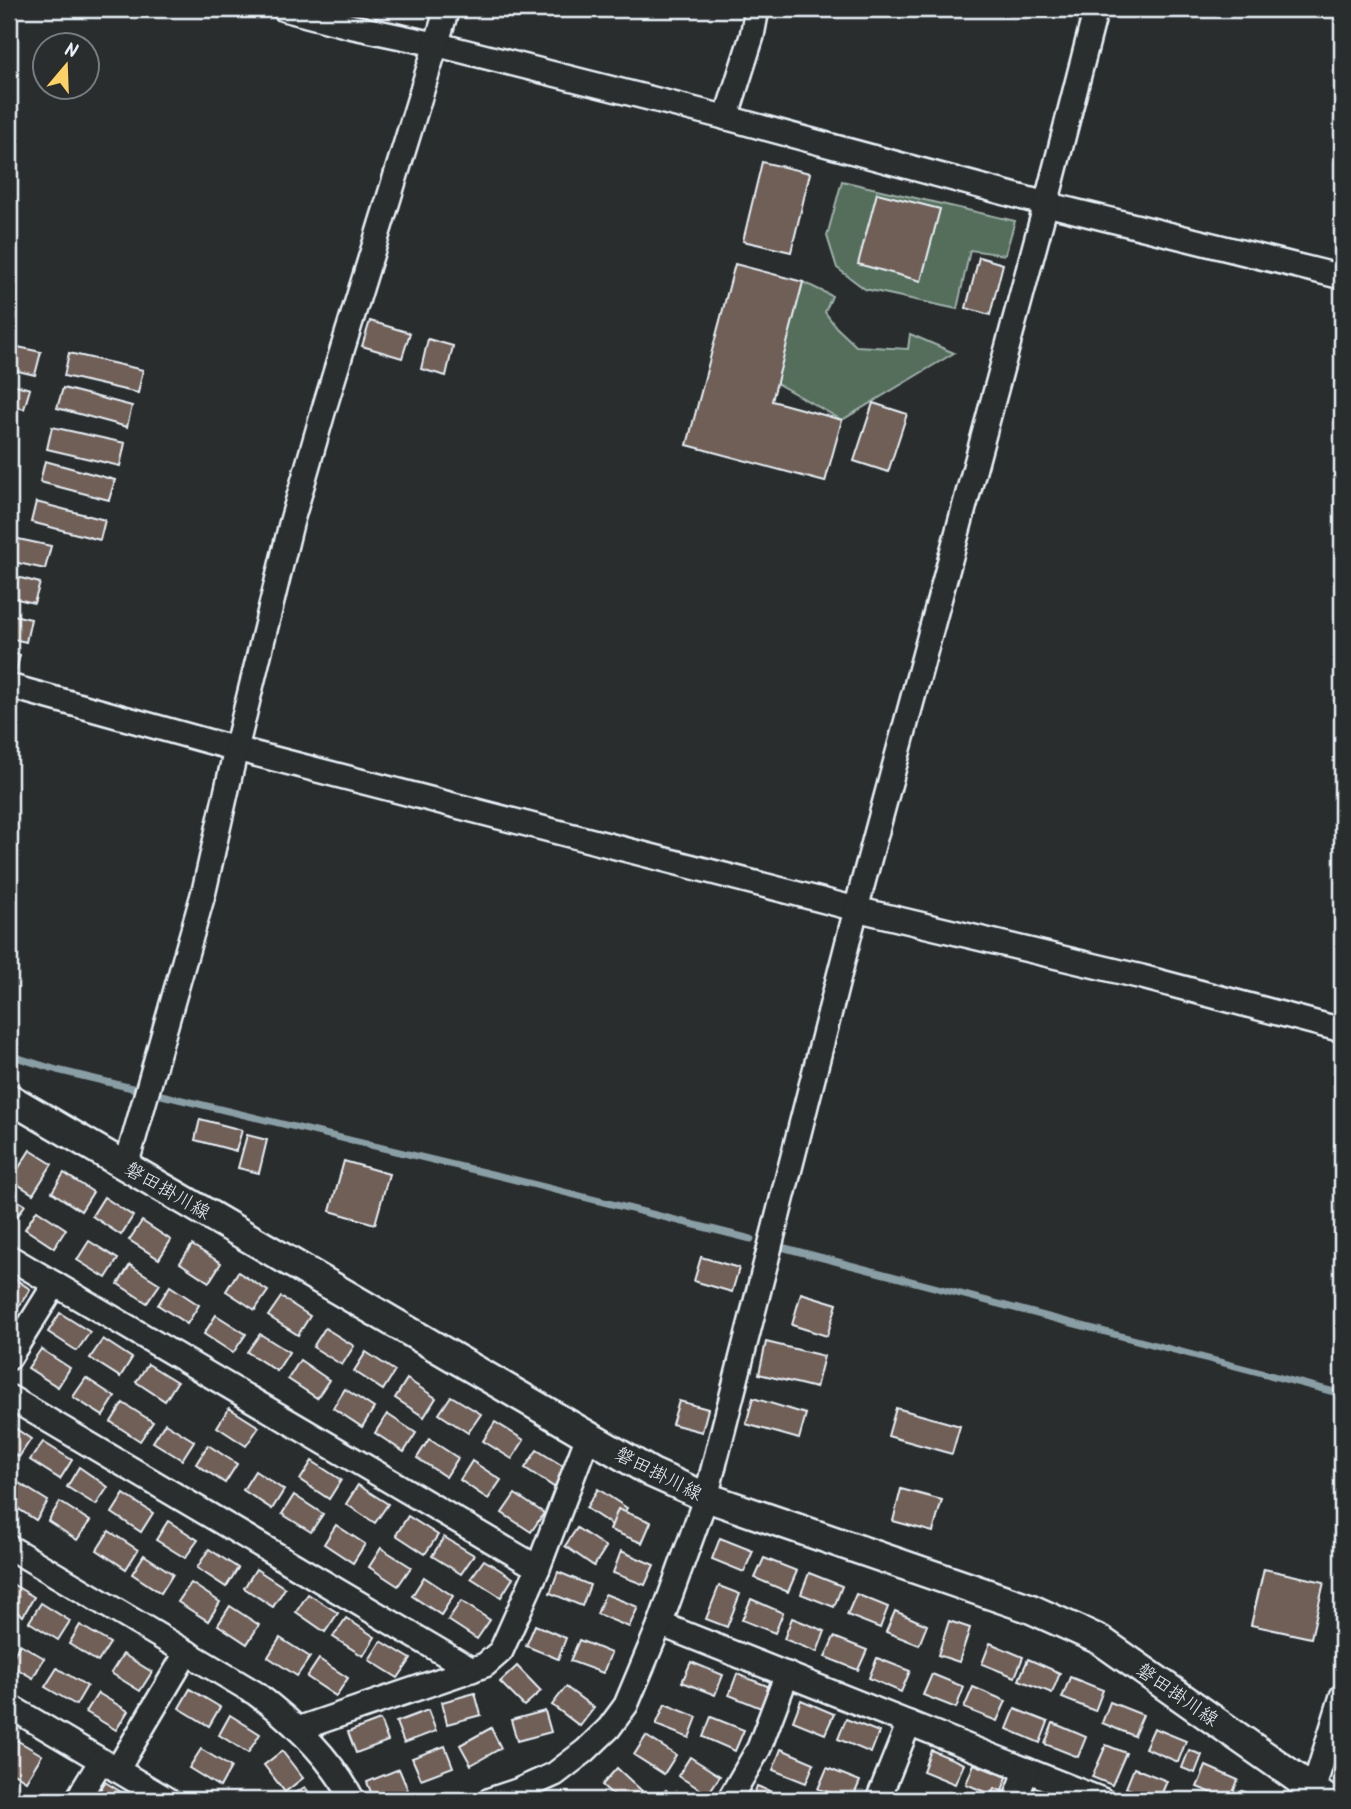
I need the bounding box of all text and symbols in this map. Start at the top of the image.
north arrow [32,32,102,102]
text: N [60,36,81,68]
street label: 磐田掛川線 [118,1155,216,1228]
street label: 磐田掛川線 [609,1440,707,1510]
street label: 磐田掛川線 [1129,1656,1224,1735]

